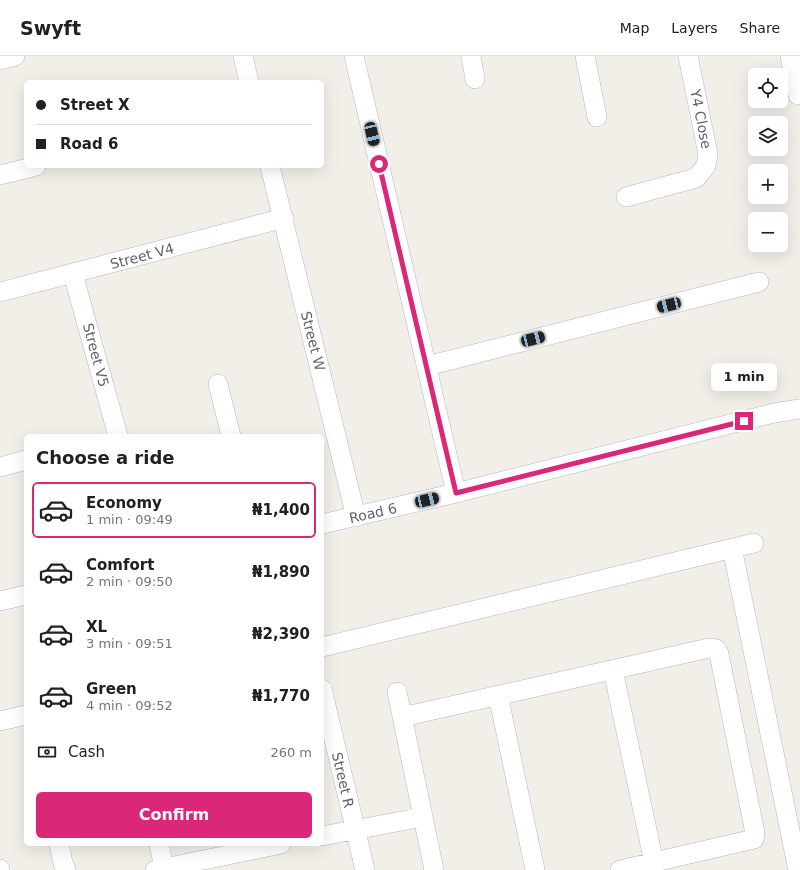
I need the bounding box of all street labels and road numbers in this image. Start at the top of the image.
street label: Y4 Close [687,87,715,150]
street label: Street V4 [108,240,176,272]
street label: Street W [298,310,328,373]
street label: Street V5 [80,321,112,389]
street label: Road 6 [348,500,399,526]
street label: Street R [329,751,357,810]

